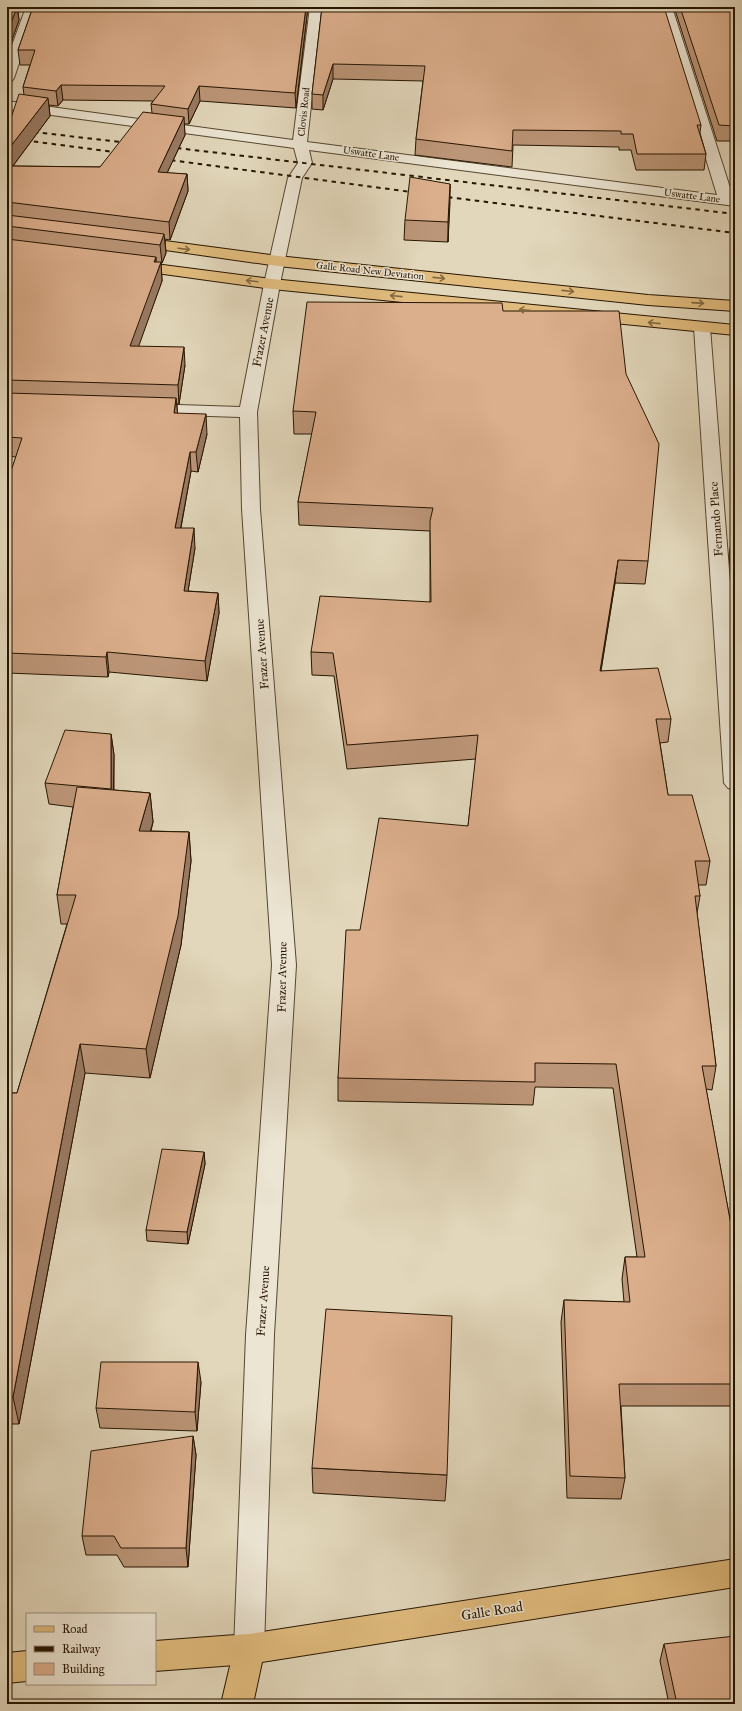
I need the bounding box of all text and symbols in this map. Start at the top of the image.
street label: Clovis Road [295,87,313,137]
street label: Uswatte Lane [342,144,400,164]
street label: Uswatte Lane [663,187,721,205]
one-way arrow [178,245,191,253]
street label: Galle Road New Deviation [315,259,425,283]
one-way arrow [432,274,445,281]
one-way arrow [246,278,259,285]
one-way arrow [561,288,574,295]
one-way arrow [390,293,403,300]
street label: Frazer Avenue [249,296,277,368]
one-way arrow [691,300,704,307]
one-way arrow [519,306,532,313]
one-way arrow [648,319,661,326]
street label: Fernando Place [706,481,726,557]
street label: Frazer Avenue [253,618,271,690]
street label: Frazer Avenue [274,941,290,1013]
street label: Frazer Avenue [254,1265,272,1337]
street label: Galle Road [460,1598,524,1624]
legend [26,1613,156,1685]
text: Road [62,1622,88,1636]
text: Railway [62,1642,101,1656]
text: Building [62,1662,105,1677]

